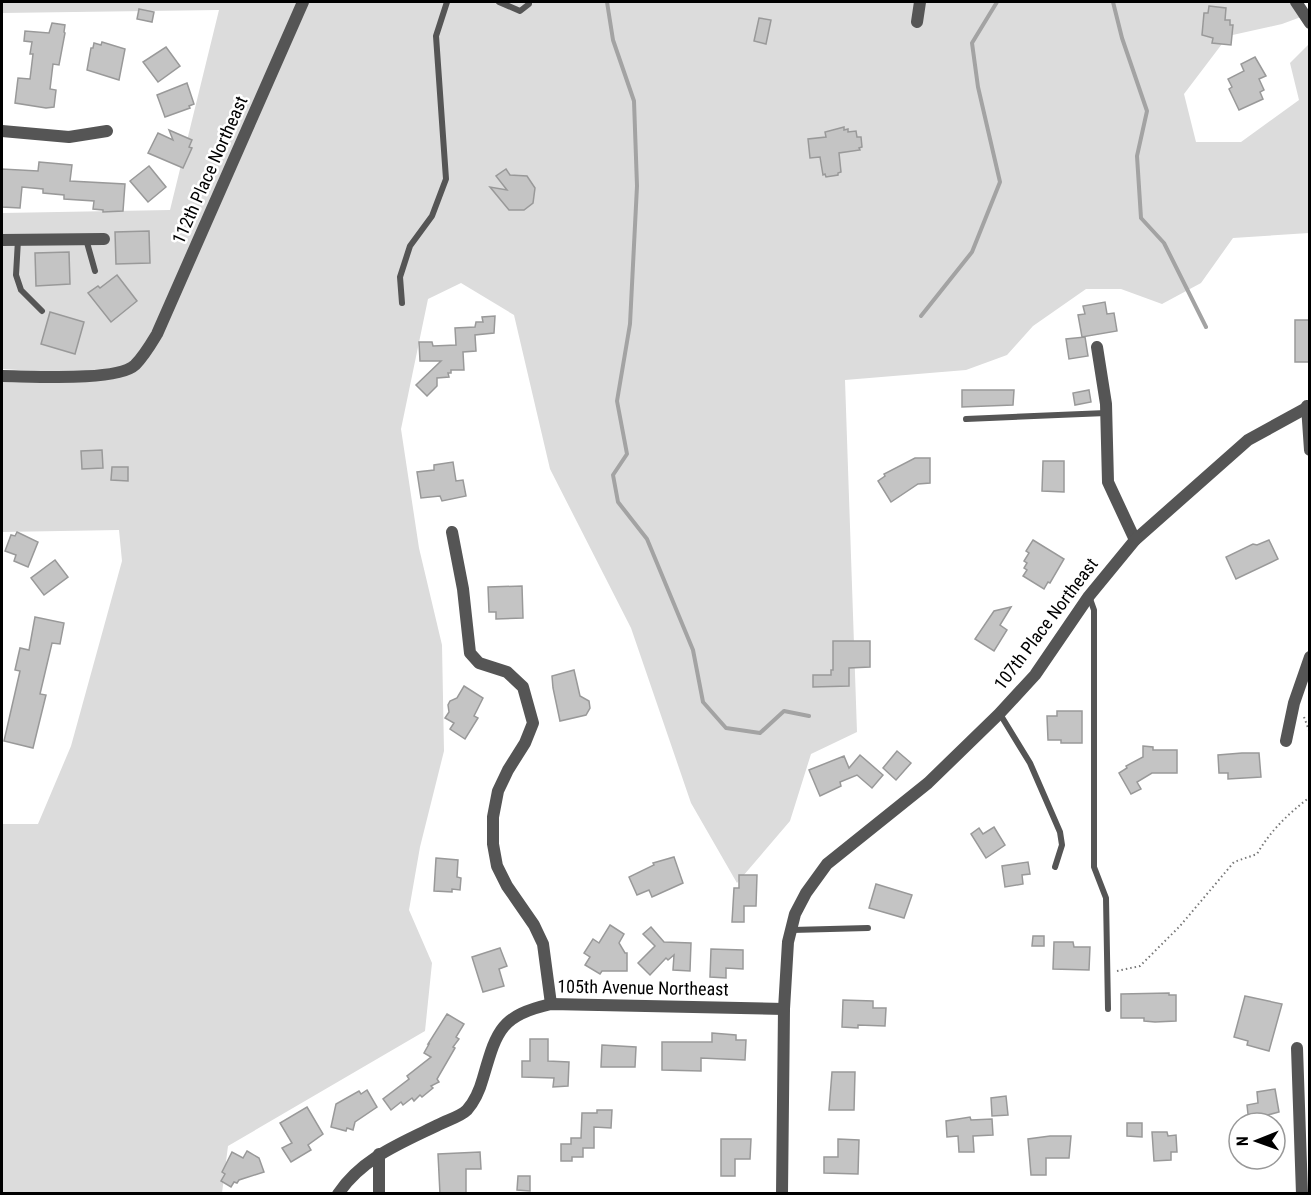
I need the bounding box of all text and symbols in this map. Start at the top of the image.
street label: 112th Place Northeast [168,93,252,247]
street label: 107th Place Northeast [989,554,1102,694]
street label: 105th Avenue Northeast [557,976,729,999]
north arrow [1227,1111,1287,1171]
text: N [1233,1136,1252,1146]

